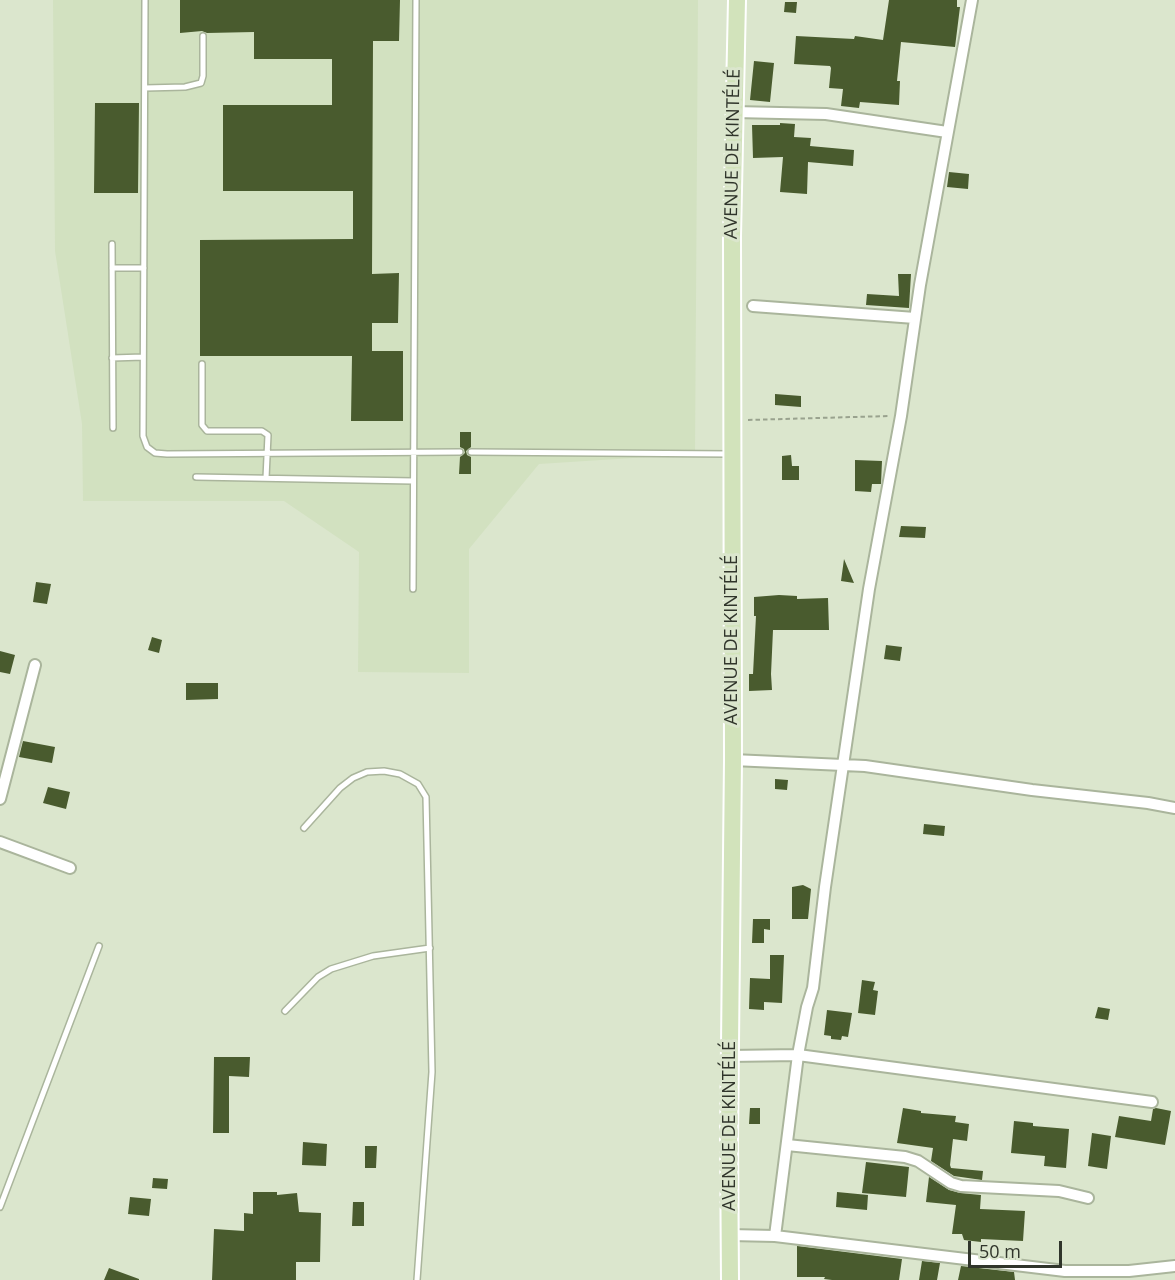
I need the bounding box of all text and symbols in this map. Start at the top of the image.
street label: AVENUE DE KINTÉLÉ [721,69,745,239]
street label: AVENUE DE KINTÉLÉ [721,555,743,725]
street label: AVENUE DE KINTÉLÉ [719,1041,741,1211]
scale bar [971,1229,1066,1267]
text: 50 m [979,1239,1021,1263]

